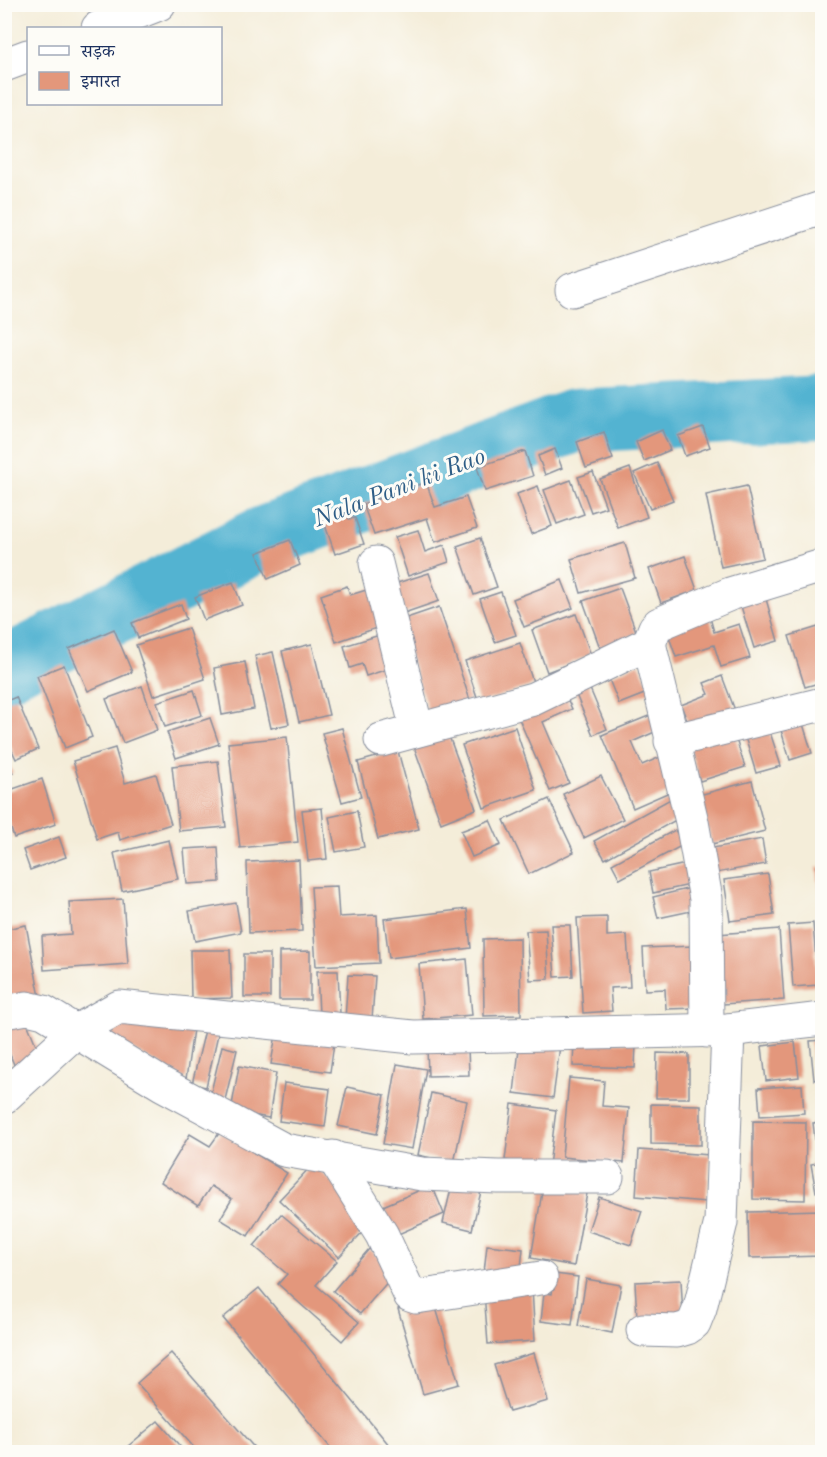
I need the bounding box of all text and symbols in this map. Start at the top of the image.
legend [27,27,222,105]
text: सड़क [80,43,116,61]
text: इमारत [80,73,121,91]
water label: Nala Pani ki Rao [309,445,489,533]

